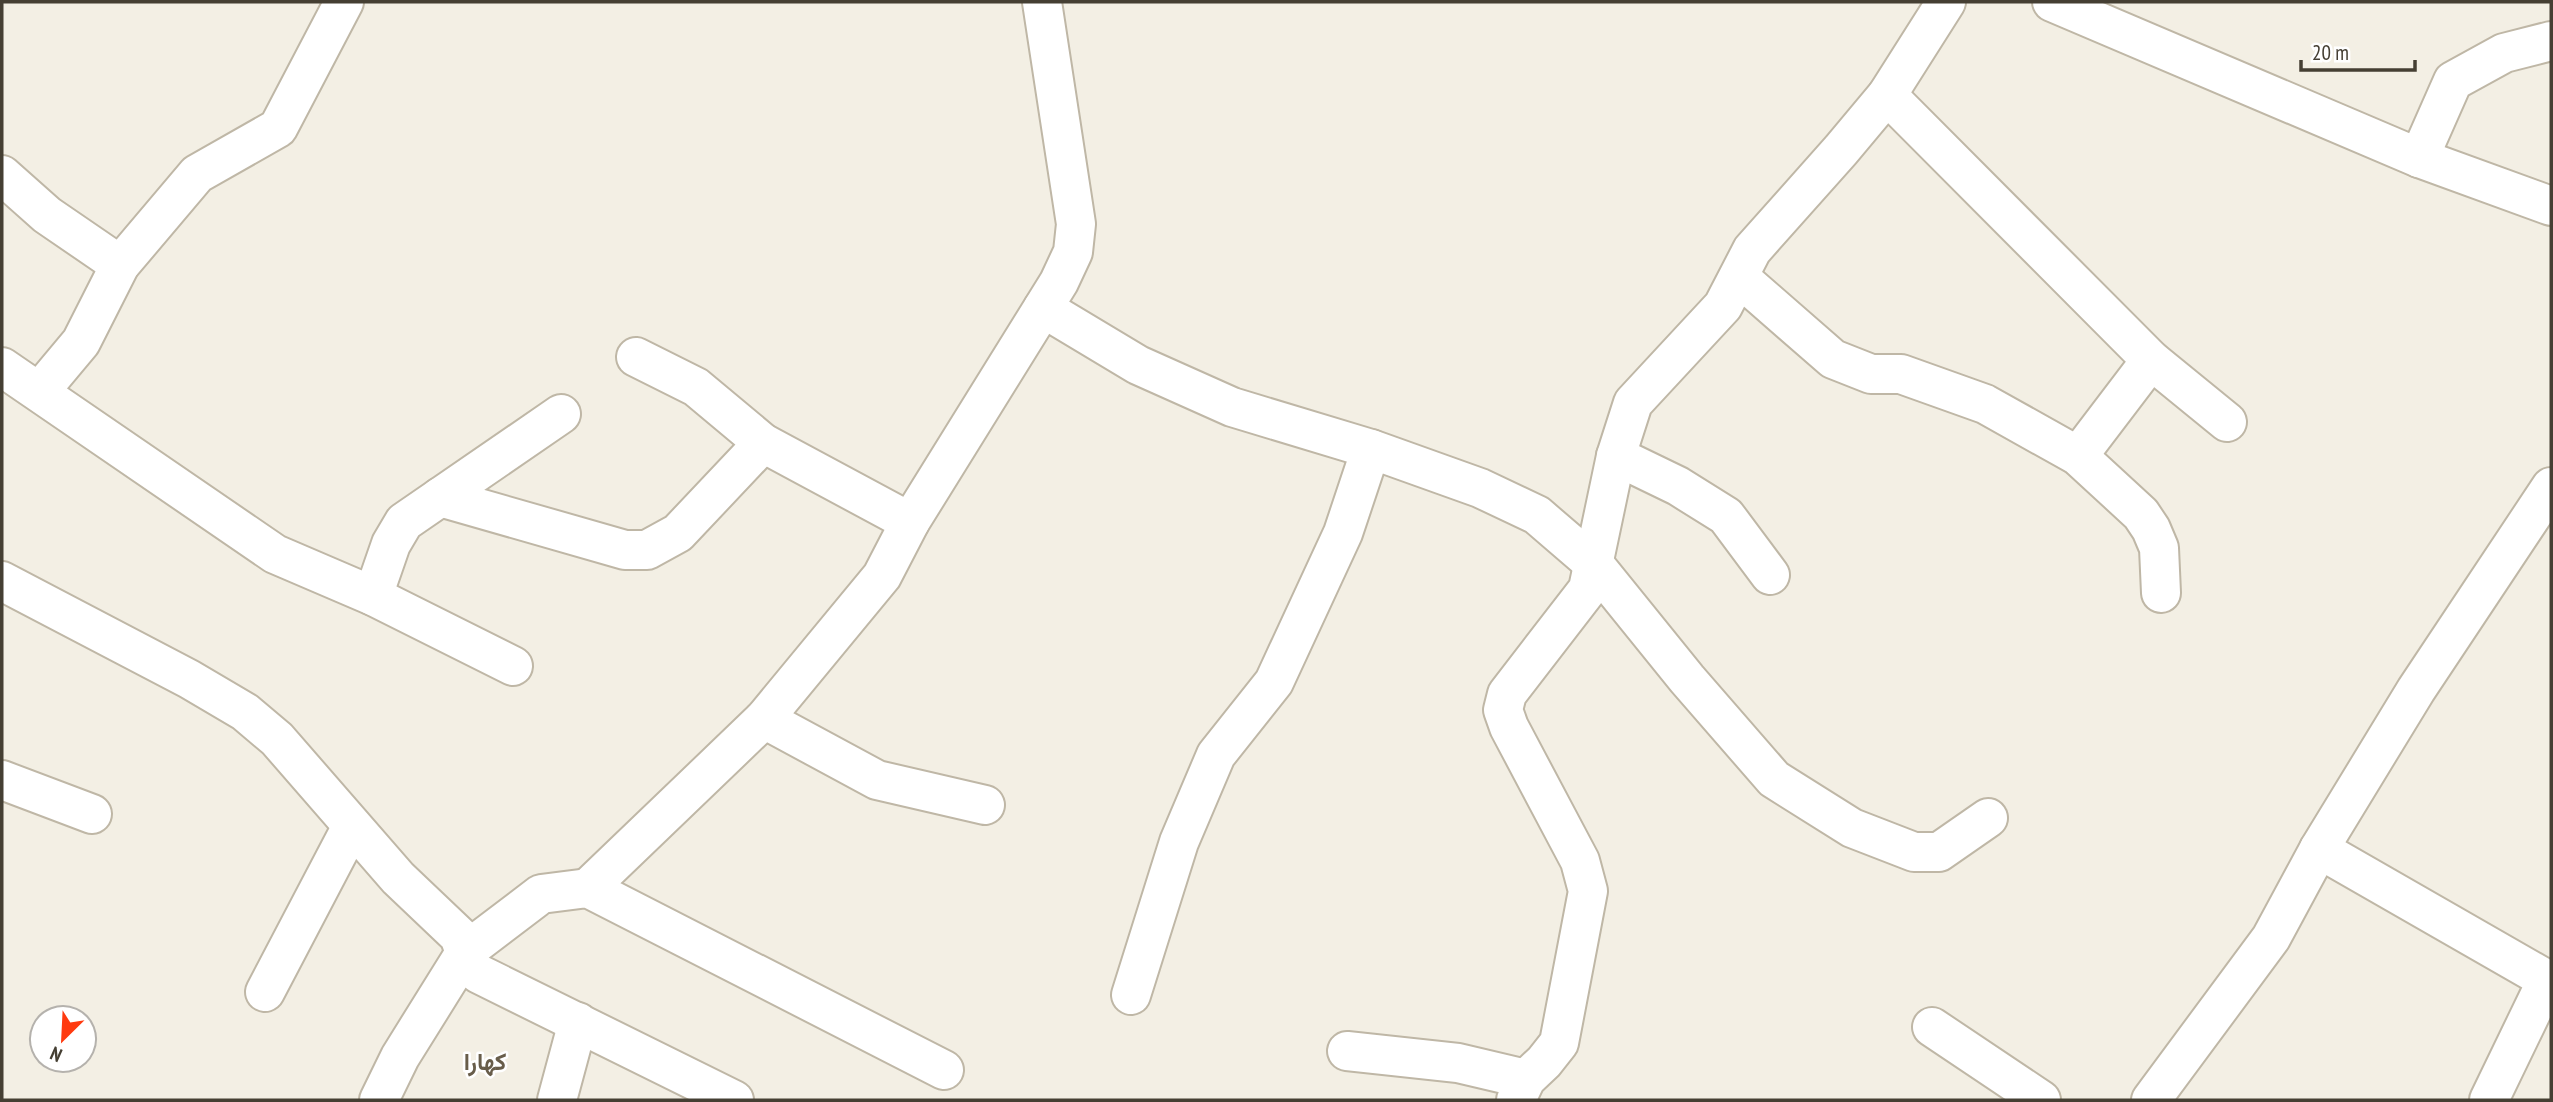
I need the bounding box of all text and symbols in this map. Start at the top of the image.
scale bar [2301,28,2415,72]
text: 20 m [2312,39,2349,66]
north arrow [28,1004,98,1074]
text: N [47,1041,66,1068]
district label: کھارا [464,1046,506,1077]

